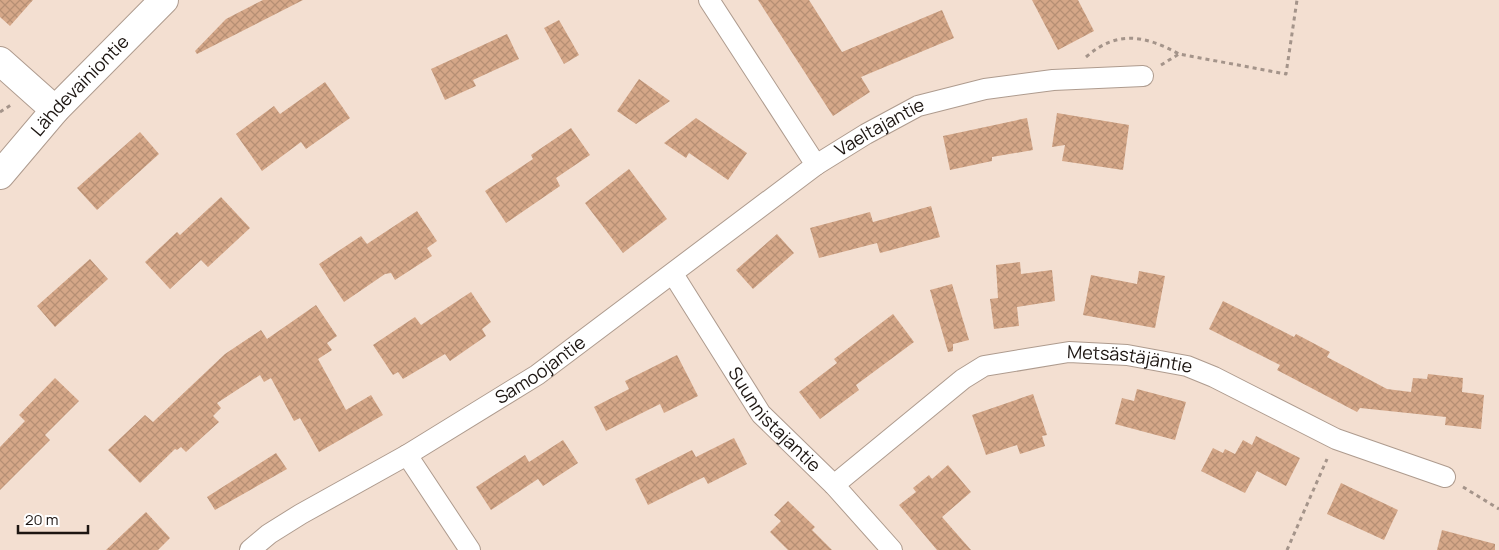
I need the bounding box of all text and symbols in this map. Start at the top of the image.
street label: Lähdevainiontie [25,29,134,141]
street label: Vaeltajantie [830,92,926,161]
street label: Samoojantie [490,330,590,409]
street label: Metsästäjäntie [1067,339,1194,378]
street label: Suunnistajantie [723,362,826,477]
scale bar [18,502,88,534]
text: 20 m [25,509,58,530]

